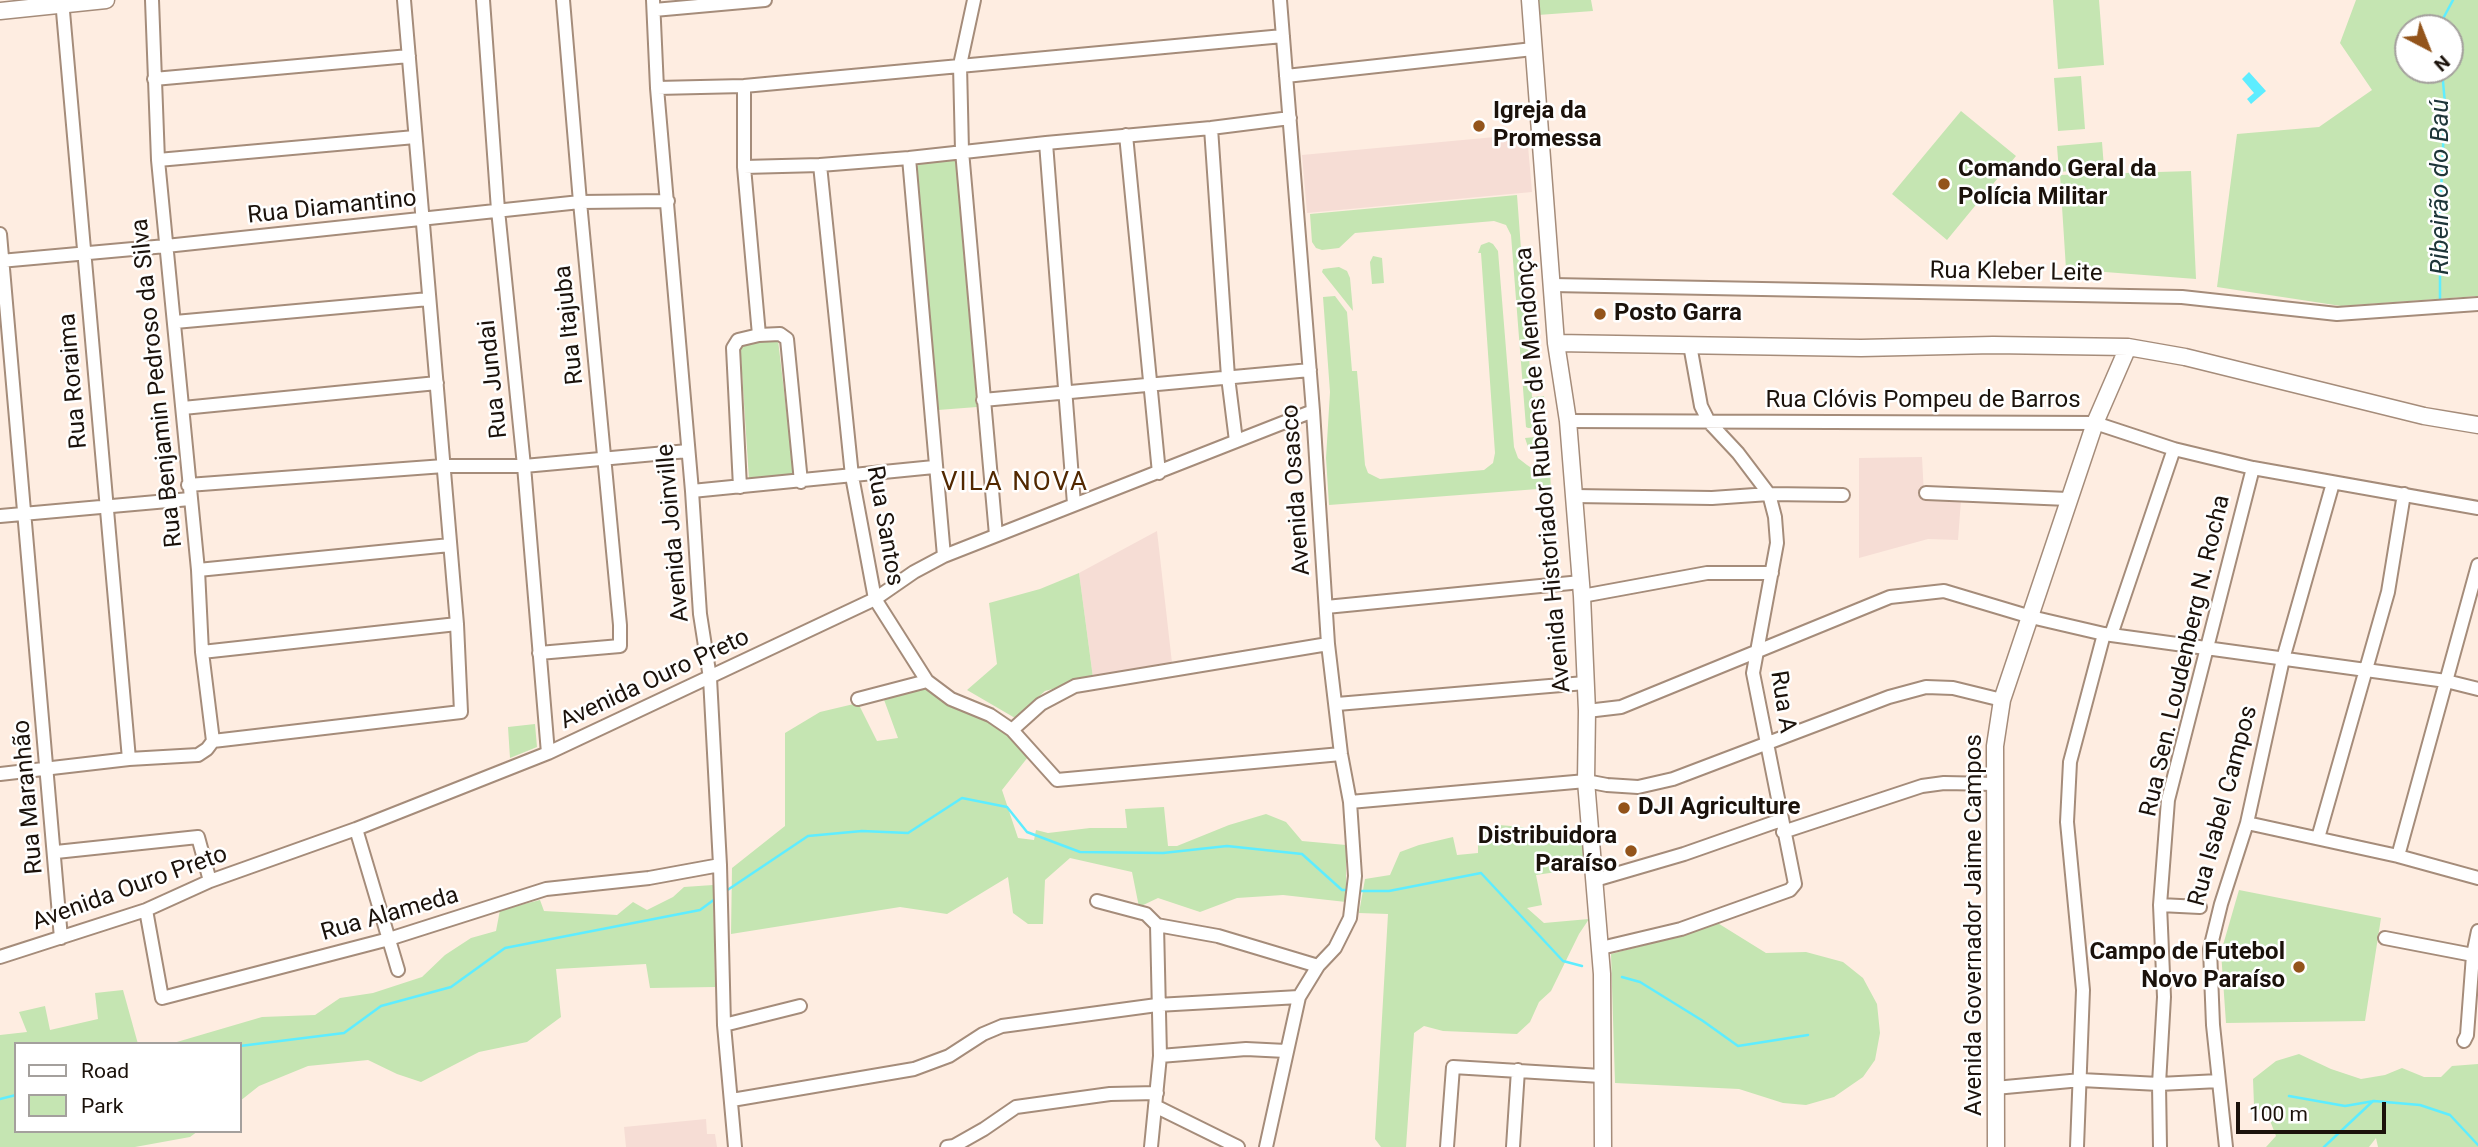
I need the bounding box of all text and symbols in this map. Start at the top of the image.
north arrow [2394,14,2464,84]
text: N [2429,50,2455,77]
place label: Igreja da Promessa [1493,98,1602,154]
water label: Ribeirão do Baú [2425,99,2457,275]
marker: Igreja da Promessa [1471,118,1487,134]
place label: Comando Geral da Polícia Militar [1958,156,2157,212]
marker: Comando Geral da Polícia Militar [1936,176,1952,192]
street label: Rua Diamantino [246,185,418,231]
street label: Rua Benjamin Pedroso da Silva [126,217,190,549]
street label: Avenida Historiador Rubens de Mendonça [1510,246,1578,694]
street label: Rua Kleber Leite [1929,257,2103,289]
street label: Rua Itajuba [549,264,591,386]
place label: Posto Garra [1614,300,1742,328]
marker: Posto Garra [1592,306,1608,322]
street label: Rua Roraima [54,312,94,450]
street label: Rua Jundai [473,318,515,440]
street label: Rua Clóvis Pompeu de Barros [1765,387,2081,415]
street label: Avenida Osasco [1277,403,1317,577]
street label: Avenida Joinville [652,443,696,623]
street label: Rua Santos [859,464,909,588]
district label: VILA NOVA [942,467,1088,499]
street label: Rua Sen. Loudenberg N. Rocha [2135,492,2237,820]
street label: Avenida Ouro Preto [556,624,754,736]
street label: Rua A [1763,669,1801,735]
street label: Rua Isabel Campos [2183,703,2265,909]
street label: Rua Maranhão [8,719,50,875]
street label: Avenida Governador Jaime Campos [1961,734,1989,1116]
place label: DJI Agriculture [1638,794,1800,822]
marker: DJI Agriculture [1616,800,1632,816]
place label: Distribuidora Paraíso [1478,823,1617,879]
street label: Avenida Ouro Preto [29,840,231,938]
marker: Distribuidora Paraíso [1623,843,1639,859]
street label: Rua Alameda [318,882,462,948]
place label: Campo de Futebol Novo Paraíso [2089,939,2285,995]
marker: Campo de Futebol Novo Paraíso [2291,959,2307,975]
legend [14,1042,242,1133]
text: Road [81,1059,129,1083]
scale bar [2240,1088,2390,1132]
text: Park [81,1094,123,1118]
text: 100 m [2249,1102,2308,1126]

